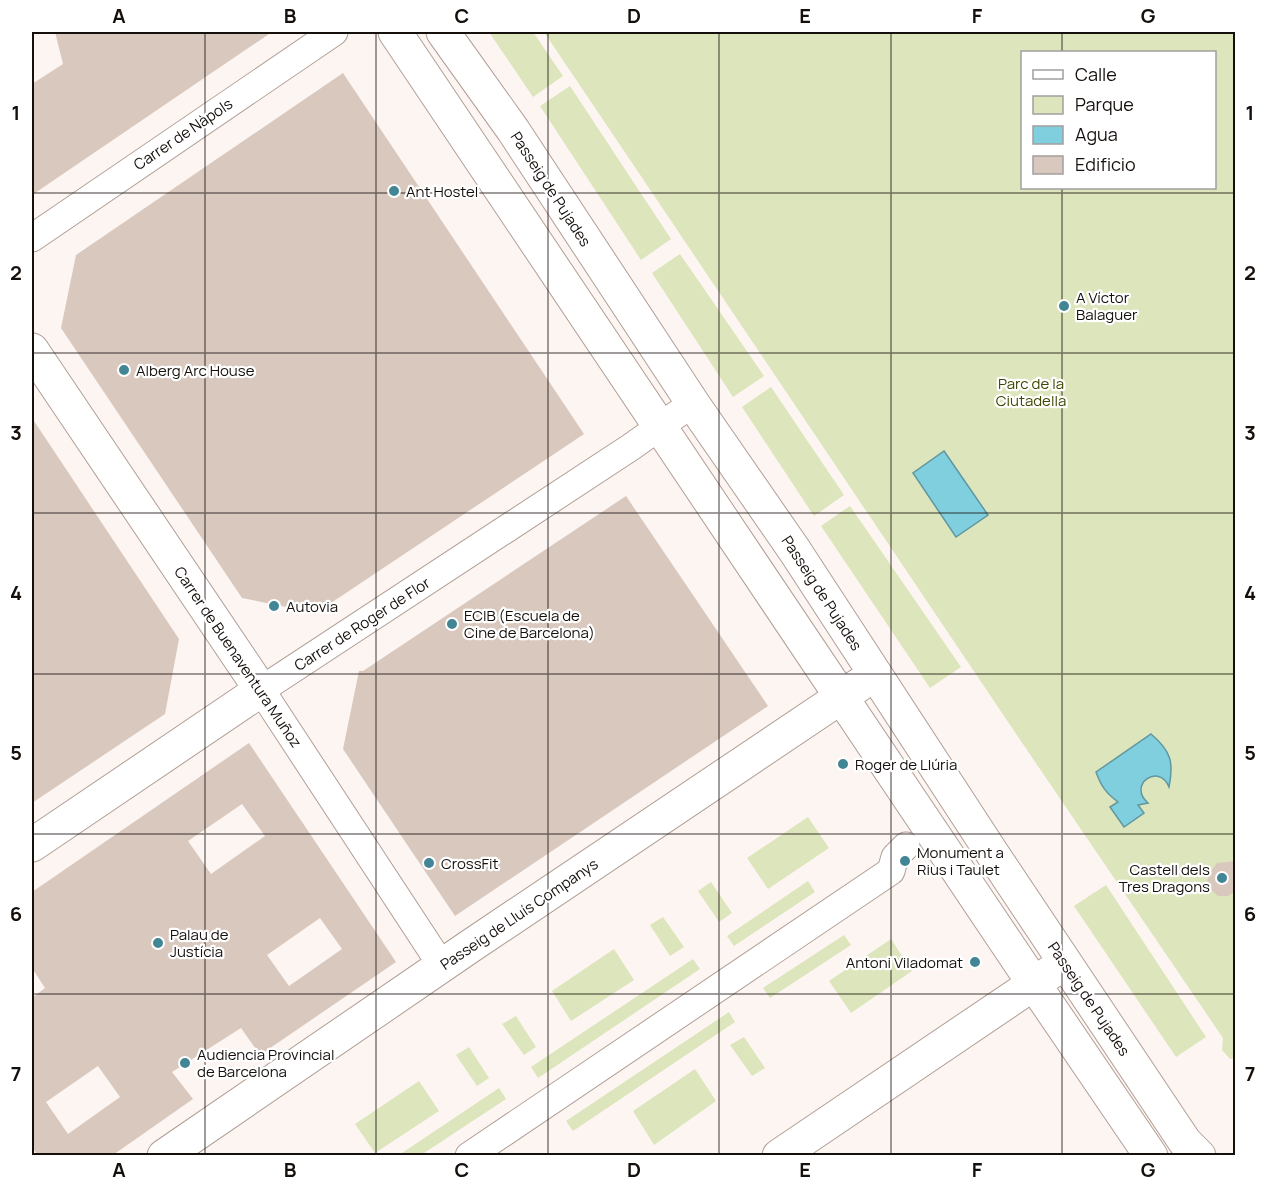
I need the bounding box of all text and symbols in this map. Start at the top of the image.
text: A [112,2,126,29]
text: B [284,2,297,29]
text: C [455,2,469,29]
text: D [627,2,641,29]
text: E [799,2,811,29]
text: F [972,2,983,29]
text: G [1141,2,1156,29]
legend [1021,51,1216,189]
text: Calle [1075,62,1117,86]
text: Parque [1075,92,1134,116]
street label: Carrer de Nàpols [129,93,237,175]
text: 1 [12,99,20,126]
text: 1 [1246,99,1254,126]
text: Agua [1075,122,1118,146]
street label: Passeig de Pujades [506,127,596,251]
text: Edificio [1075,152,1136,176]
place label: Ant Hostel [406,181,478,202]
marker: Ant Hostel [387,184,401,198]
text: 2 [10,259,22,286]
text: 2 [1244,259,1256,286]
place label: A Víctor Balaguer [1076,287,1138,325]
marker: A Víctor Balaguer [1057,299,1071,313]
place label: Alberg Arc House [136,360,255,381]
marker: Alberg Arc House [117,363,131,377]
park label: Parc de la Ciutadella [996,373,1066,411]
text: 3 [10,419,22,446]
text: 3 [1244,419,1256,446]
street label: Passeig de Pujades [777,531,867,655]
street label: Carrer de Buenaventura Muñoz [169,562,307,752]
street label: Carrer de Roger de Flor [290,572,434,676]
text: 4 [10,579,22,606]
text: 4 [1244,579,1256,606]
place label: Autovia [286,596,338,617]
marker: Autovia [267,599,281,613]
place label: ECIB (Escuela de Cine de Barcelona) [464,605,595,643]
marker: ECIB (Escuela de Cine de Barcelona) [445,617,459,631]
text: 5 [10,739,22,766]
text: 5 [1244,739,1256,766]
place label: Roger de Llúria [855,754,957,775]
marker: Roger de Llúria [836,757,850,771]
place label: Monument a Rius i Taulet [917,842,1004,880]
street label: Passeig de Lluís Companys [436,853,602,975]
place label: CrossFit [441,853,499,874]
marker: Monument a Rius i Taulet [898,854,912,868]
marker: CrossFit [422,856,436,870]
place label: Castell dels Tres Dragons [1119,859,1210,897]
marker: Castell dels Tres Dragons [1215,871,1229,885]
text: 6 [10,900,22,927]
text: 6 [1244,900,1256,927]
place label: Palau de Justícia [170,924,229,962]
marker: Palau de Justícia [151,936,165,950]
street label: Passeig de Pujades [1043,938,1135,1060]
place label: Antoni Viladomat [846,952,963,973]
marker: Antoni Viladomat [968,955,982,969]
place label: Audiencia Provincial de Barcelona [197,1044,334,1082]
marker: Audiencia Provincial de Barcelona [178,1056,192,1070]
text: 7 [11,1060,21,1087]
text: 7 [1245,1060,1255,1087]
text: A [112,1156,126,1183]
text: B [284,1156,297,1183]
text: C [455,1156,469,1183]
text: D [627,1156,641,1183]
text: E [799,1156,811,1183]
text: F [972,1156,983,1183]
text: G [1141,1156,1156,1183]

